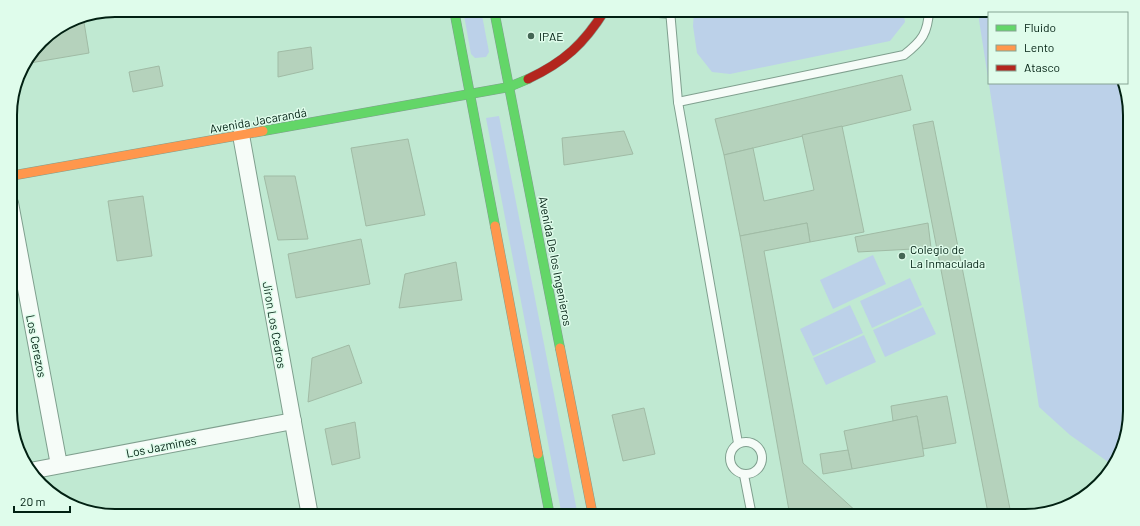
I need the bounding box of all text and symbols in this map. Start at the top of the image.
legend [988,12,1128,84]
text: Fluido [1024,20,1056,34]
place label: IPAE [539,29,563,43]
marker: IPAE [526,31,536,41]
text: Lento [1024,40,1054,54]
text: Atasco [1024,60,1060,74]
street label: Avenida Jacarandá [208,105,308,135]
street label: Avenida De los Ingenieros [537,195,576,327]
place label: Colegio de La Inmaculada [910,242,985,270]
marker: Colegio de La Inmaculada [897,251,907,261]
street label: Jiron Los Cedros [260,280,290,370]
street label: Los Cerezos [24,313,50,379]
street label: Los Jazmines [125,432,198,460]
scale bar [14,488,70,514]
text: 20 m [20,494,46,508]

